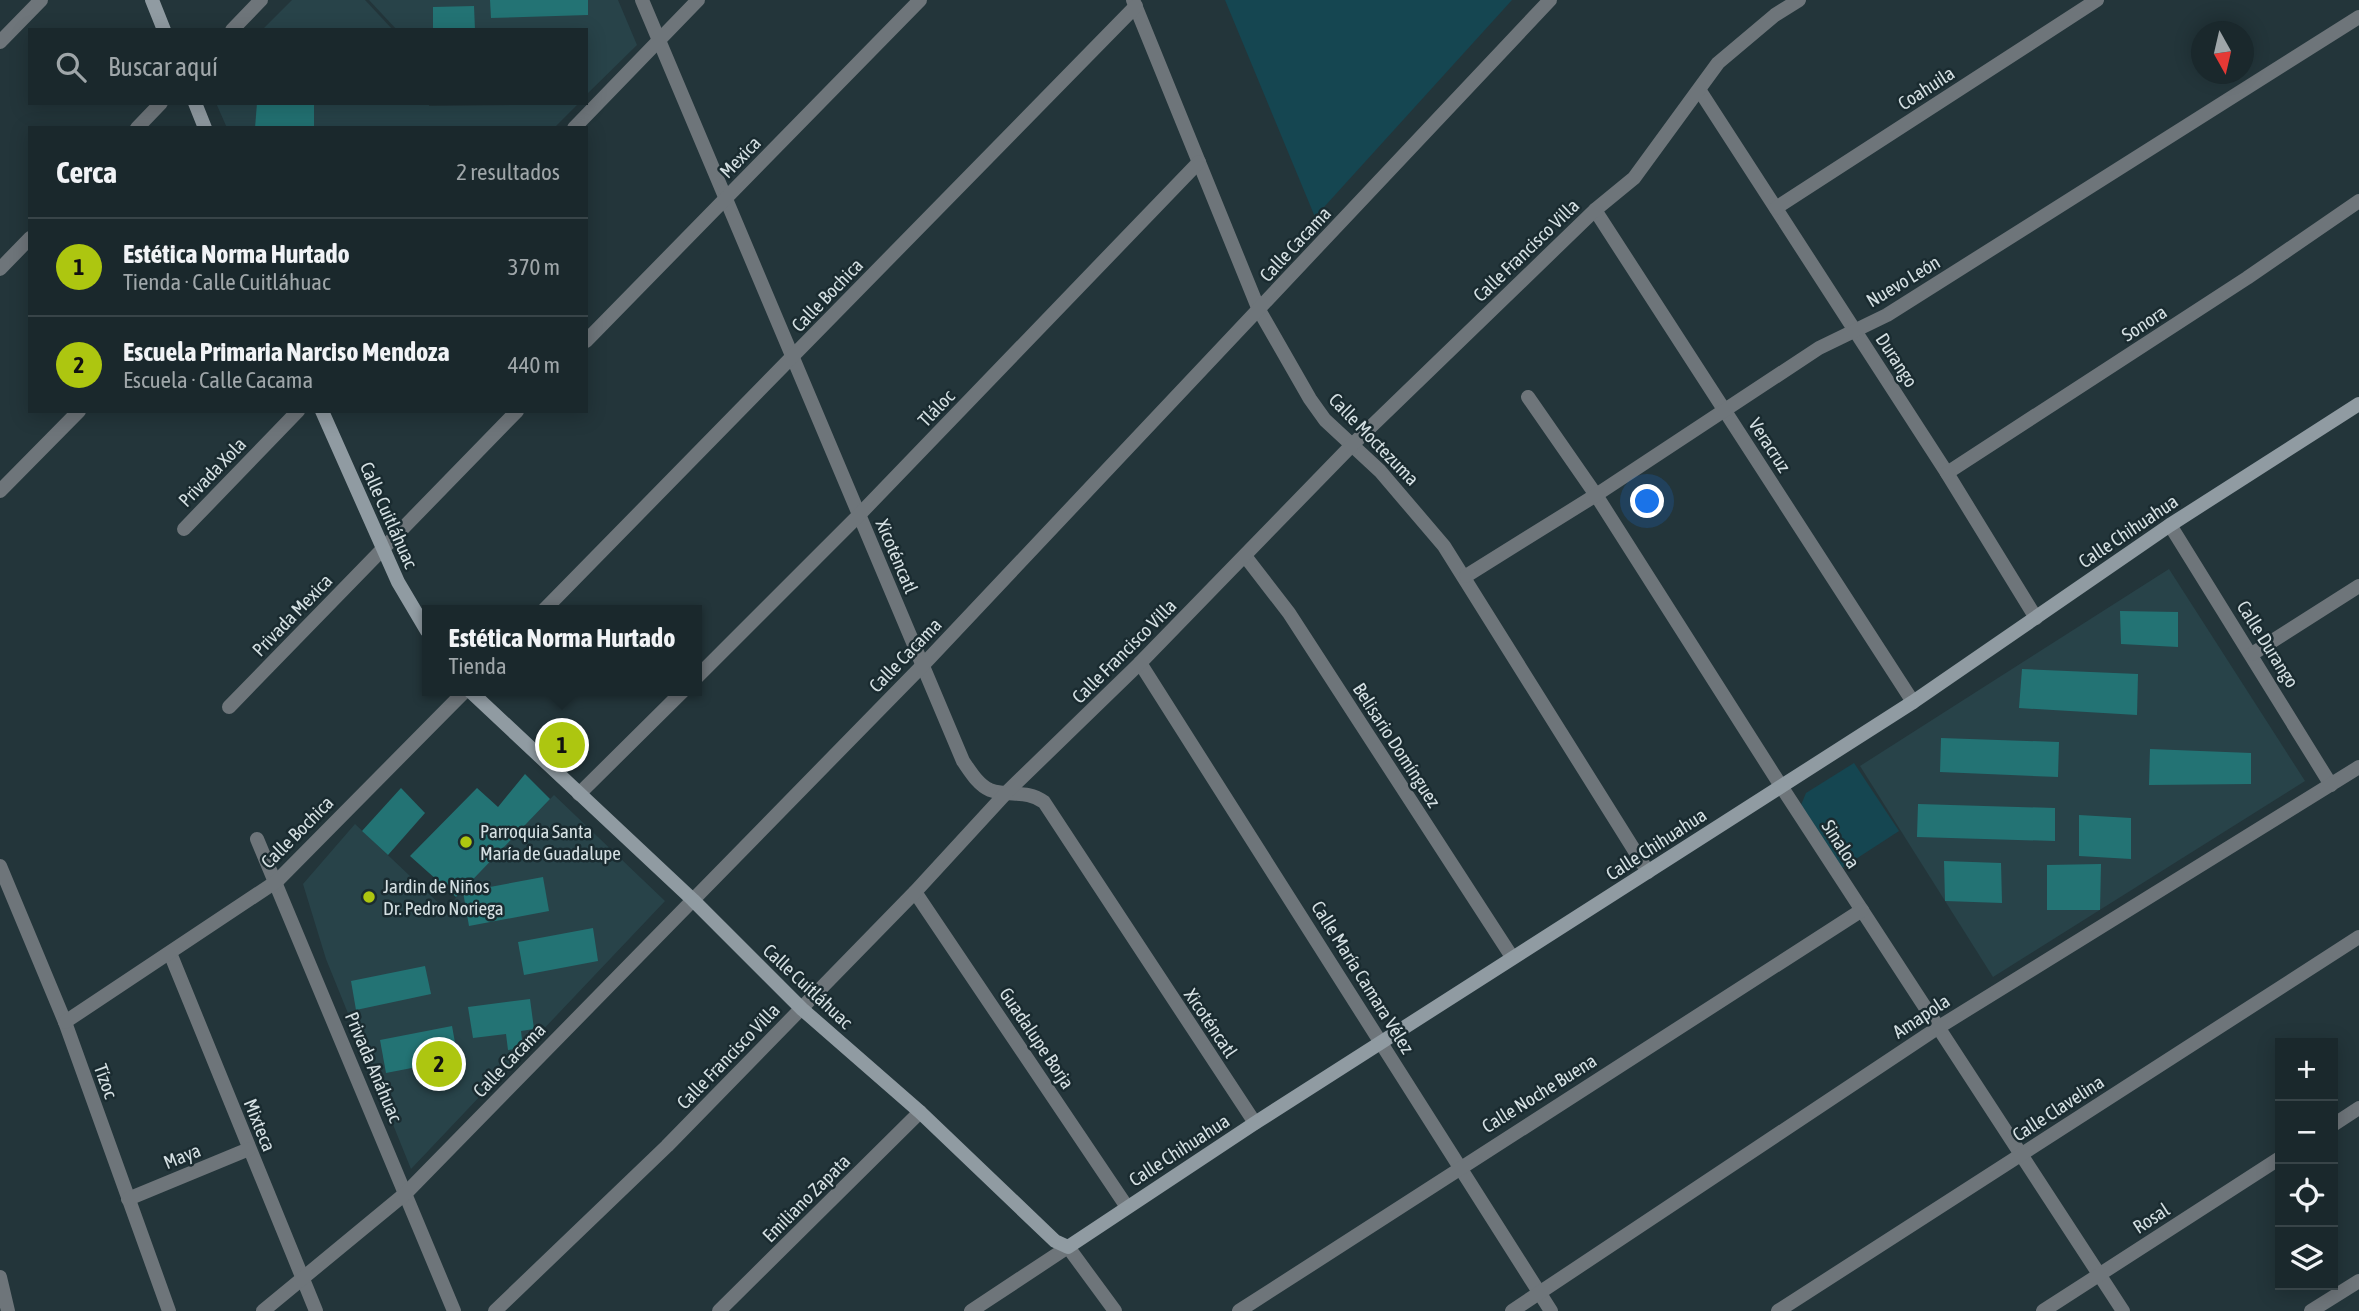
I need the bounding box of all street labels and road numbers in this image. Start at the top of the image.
street label: Coahuila [1894,62,1958,114]
street label: Mexica [715,132,765,182]
street label: Calle Francisco Villa [1469,194,1583,306]
street label: Calle Cacama [1255,202,1335,286]
street label: Nuevo León [1862,250,1944,312]
street label: Calle Bochica [787,254,867,336]
street label: Sonora [2117,300,2171,346]
street label: Durango [1871,329,1923,391]
street label: Tláloc [913,384,959,431]
street label: Calle Moctezuma [1325,388,1423,490]
street label: Veracruz [1744,414,1796,476]
street label: Privada Xola [174,433,250,511]
street label: Calle Cuitláhuac [356,458,423,573]
street label: Calle Chihuahua [2074,490,2182,572]
street label: Xicoténcatl [872,516,922,596]
street label: Privada Mexica [248,569,336,661]
street label: Calle Francisco Villa [1067,594,1181,708]
street label: Calle Durango [2233,596,2303,692]
street label: Calle Cacama [864,613,946,697]
street label: Belisario Domínguez [1349,679,1445,811]
street label: Calle Bochica [256,791,338,873]
street label: Calle Chihuahua [1602,803,1710,885]
street label: Sinaloa [1817,816,1865,872]
street label: Calle María Camara Vélez [1307,897,1419,1057]
street label: Calle Cuitláhuac [759,939,858,1034]
street label: Guadalupe Borja [995,983,1079,1093]
street label: Xicoténcatl [1180,984,1242,1062]
street label: Amapola [1888,989,1954,1043]
street label: Calle Francisco Villa [672,999,784,1113]
street label: Privada Anáhuac [341,1008,408,1126]
street label: Calle Cacama [468,1018,550,1102]
street label: Calle Noche Buena [1478,1049,1600,1137]
street label: Tízoc [90,1061,123,1102]
street label: Calle Clavelina [2008,1070,2108,1146]
street label: Mixteca [240,1096,280,1154]
street label: Calle Chihuahua [1125,1109,1233,1191]
street label: Maya [160,1139,204,1173]
street label: Emiliano Zapata [758,1150,854,1246]
street label: Rosal [2129,1198,2173,1238]

